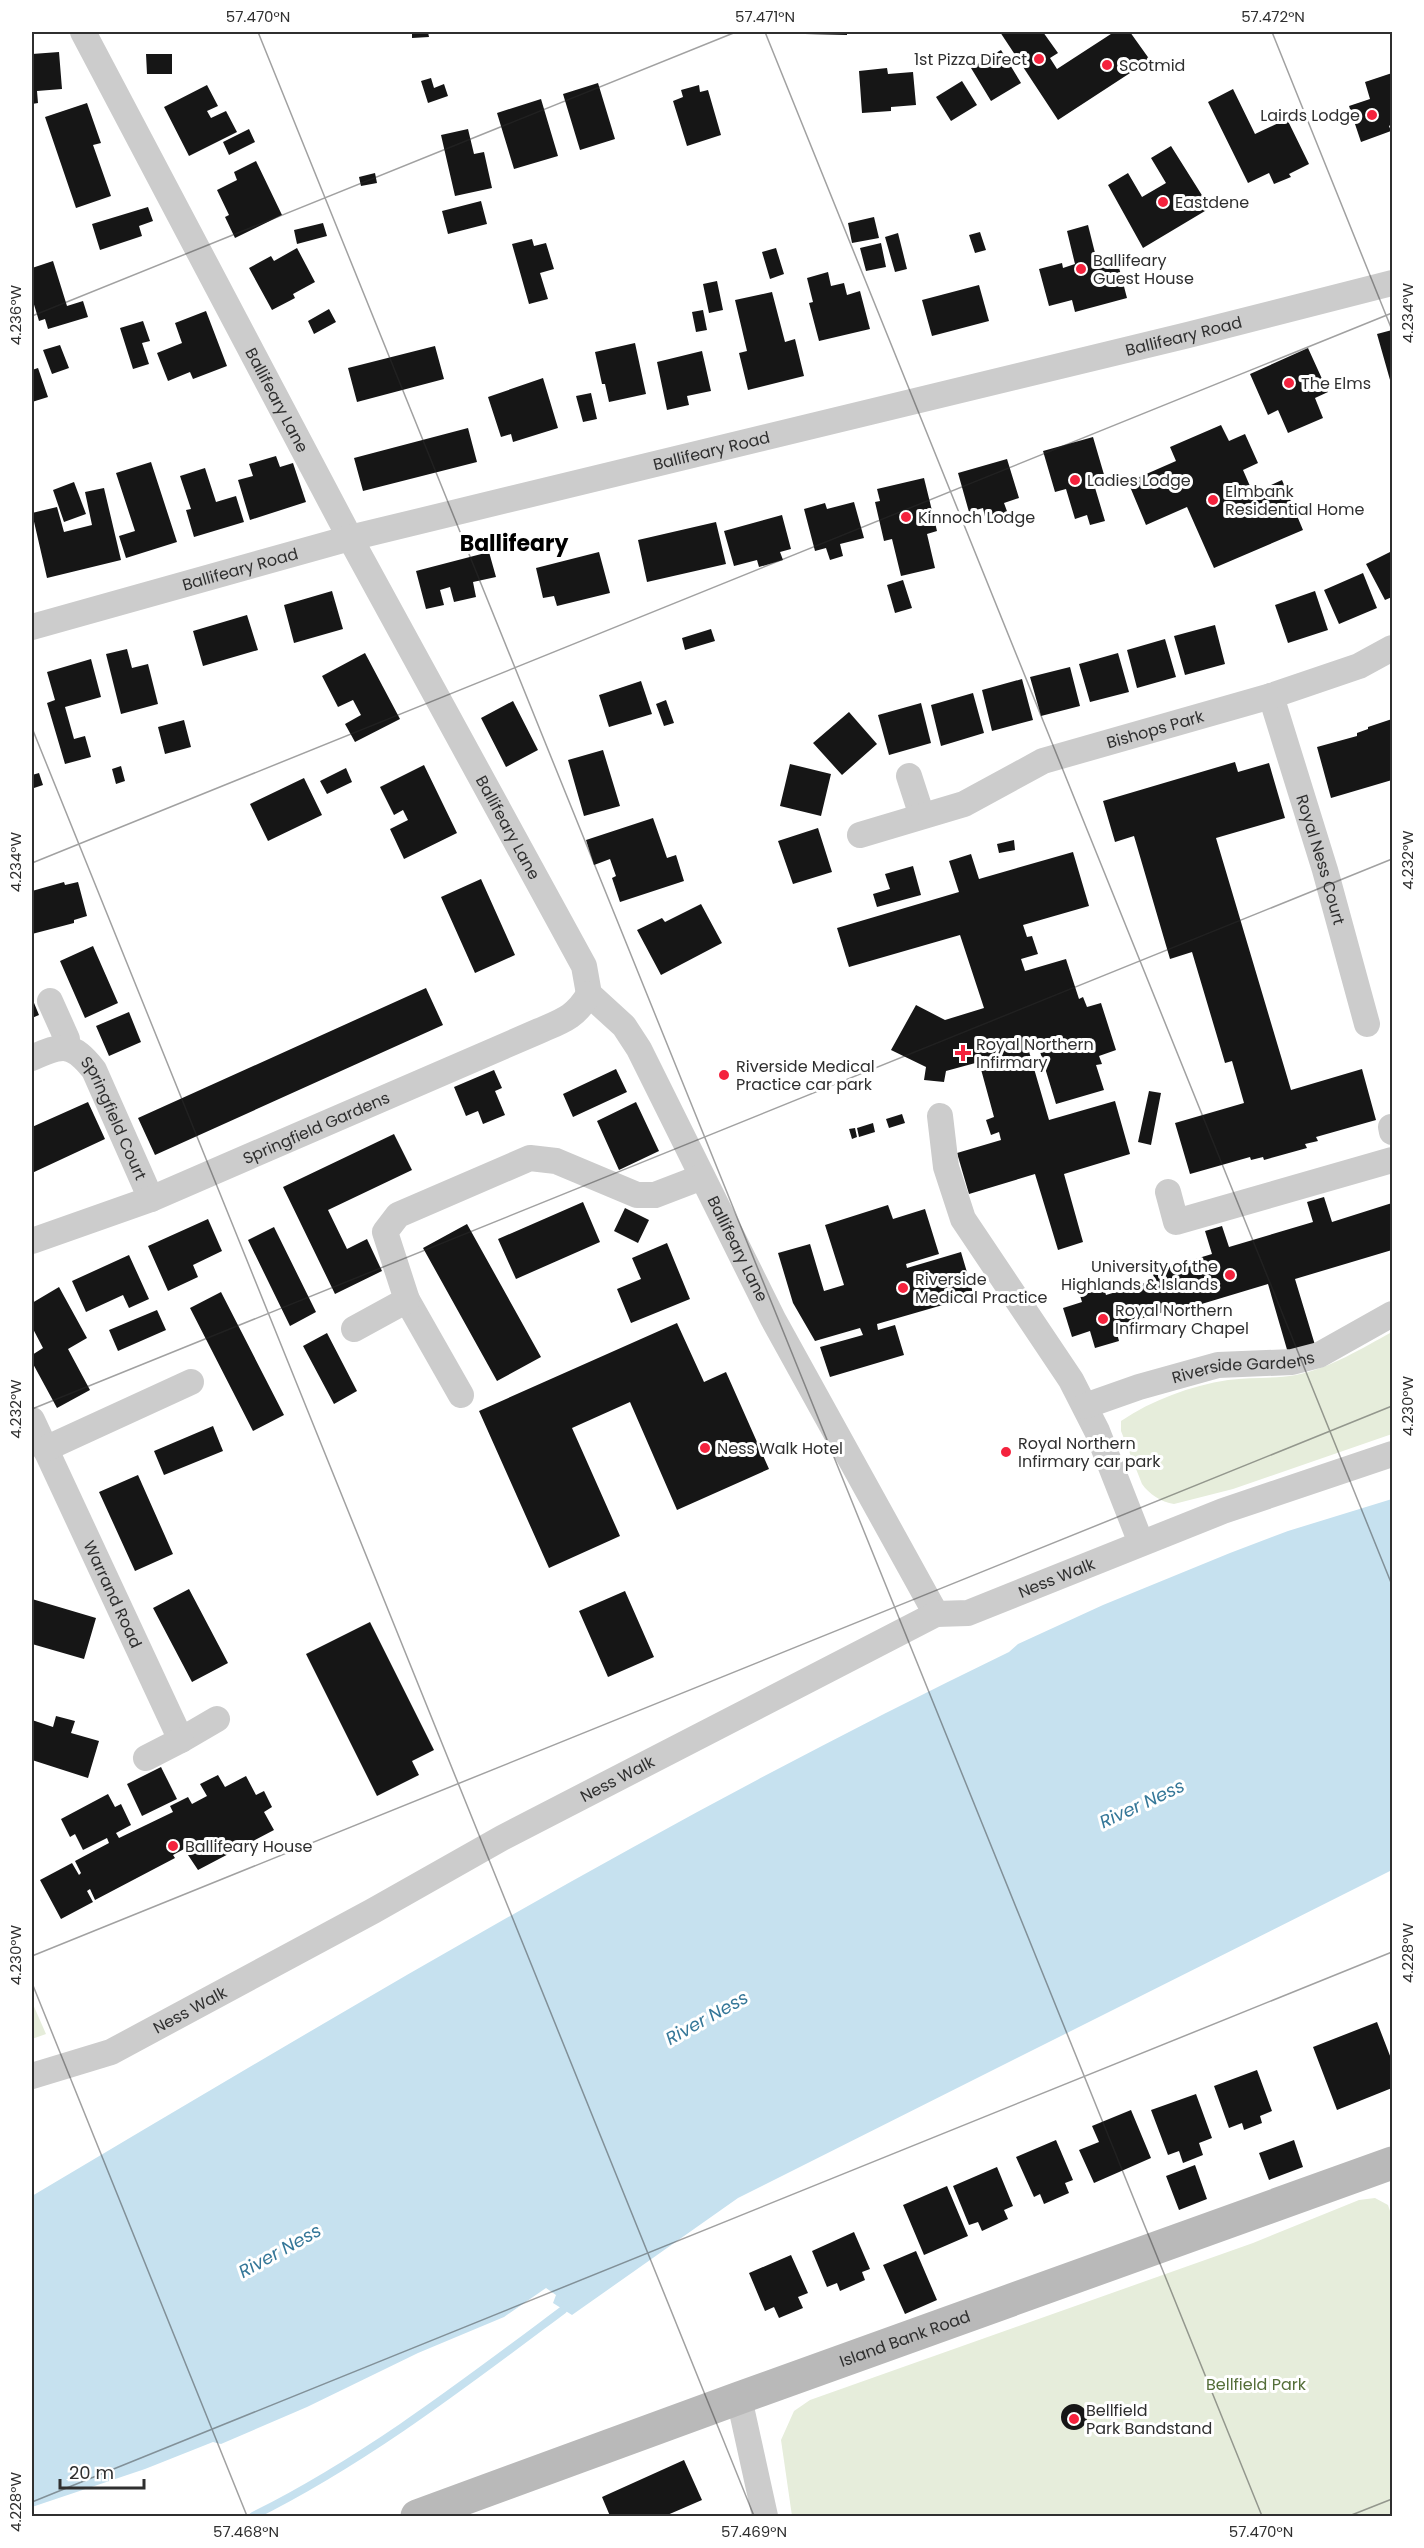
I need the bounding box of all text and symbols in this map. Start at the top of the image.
text: 57.470°N [226,6,290,27]
text: 57.471°N [735,6,795,27]
text: 57.472°N [1241,6,1305,27]
place label: 1st Pizza Direct [914,48,1027,71]
marker: 1st Pizza Direct [1032,52,1046,66]
place label: Scotmid [1119,54,1185,77]
marker: Scotmid [1100,58,1114,72]
place label: Lairds Lodge [1260,104,1360,127]
marker: Lairds Lodge [1365,108,1379,122]
place label: Eastdene [1175,191,1249,214]
marker: Eastdene [1156,195,1170,209]
place label: Ballifeary Guest House [1093,249,1194,290]
marker: Ballifeary Guest House [1074,262,1088,276]
text: 4.234°W [1397,283,1418,343]
text: 4.236°W [5,284,26,345]
street label: Ballifeary Road [1123,311,1244,362]
street label: Ballifeary Lane [240,344,314,457]
place label: The Elms [1301,372,1371,395]
marker: The Elms [1282,376,1296,390]
street label: Ballifeary Road [651,426,772,476]
place label: Ladies Lodge [1087,469,1191,492]
marker: Ladies Lodge [1068,473,1082,487]
place label: Elmbank Residential Home [1225,480,1364,521]
marker: Elmbank Residential Home [1206,493,1220,507]
place label: Kinnoch Lodge [918,506,1035,529]
marker: Kinnoch Lodge [899,510,913,524]
district label: Ballifeary [460,528,568,559]
street label: Ballifeary Road [180,542,301,596]
street label: Bishops Park [1104,705,1207,754]
street label: Ballifeary Lane [470,771,546,884]
street label: Royal Ness Court [1290,792,1350,928]
text: 4.232°W [1397,830,1418,890]
text: 4.234°W [5,832,26,892]
place label: Royal Northern Infirmary [976,1033,1094,1074]
marker: Royal Northern Infirmary [954,1044,972,1062]
street label: Springfield Court [75,1051,152,1184]
place label: Riverside Medical Practice car park [736,1055,875,1096]
marker: Riverside Medical Practice car park [717,1068,731,1082]
street label: Springfield Gardens [239,1086,393,1170]
street label: Ballifeary Lane [702,1192,774,1306]
place label: University of the Highlands & Islands [1061,1255,1218,1296]
place label: Riverside Medical Practice [915,1268,1047,1309]
marker: University of the Highlands & Islands [1223,1268,1237,1282]
marker: Riverside Medical Practice [896,1281,910,1295]
place label: Royal Northern Infirmary Chapel [1115,1299,1249,1340]
marker: Royal Northern Infirmary Chapel [1096,1312,1110,1326]
street label: Riverside Gardens [1169,1346,1317,1389]
text: 4.230°W [1397,1376,1418,1436]
text: 4.232°W [5,1379,26,1439]
place label: Royal Northern Infirmary car park [1018,1432,1161,1473]
place label: Ness Walk Hotel [717,1437,843,1460]
marker: Ness Walk Hotel [698,1441,712,1455]
marker: Royal Northern Infirmary car park [999,1445,1013,1459]
street label: Warrand Road [78,1537,148,1652]
street label: Ness Walk [1015,1552,1099,1604]
street label: Ness Walk [576,1750,659,1808]
water label: River Ness [1095,1773,1188,1834]
place label: Ballifeary House [185,1835,313,1858]
marker: Ballifeary House [166,1839,180,1853]
text: 4.228°W [1397,1923,1418,1983]
text: 4.230°W [5,1925,26,1985]
street label: Ness Walk [149,1980,232,2039]
water label: River Ness [661,1984,753,2051]
water label: River Ness [234,2217,326,2284]
street label: Island Bank Road [836,2305,973,2373]
park label: Bellfield Park [1206,2373,1307,2396]
place label: Bellfield Park Bandstand [1086,2399,1212,2440]
marker: Bellfield Park Bandstand [1067,2412,1081,2426]
scale bar [60,2452,144,2490]
text: 20 m [69,2460,114,2485]
text: 4.228°W [5,2472,26,2532]
text: 57.468°N [213,2521,279,2542]
text: 57.469°N [721,2521,787,2542]
text: 57.470°N [1229,2521,1293,2542]

